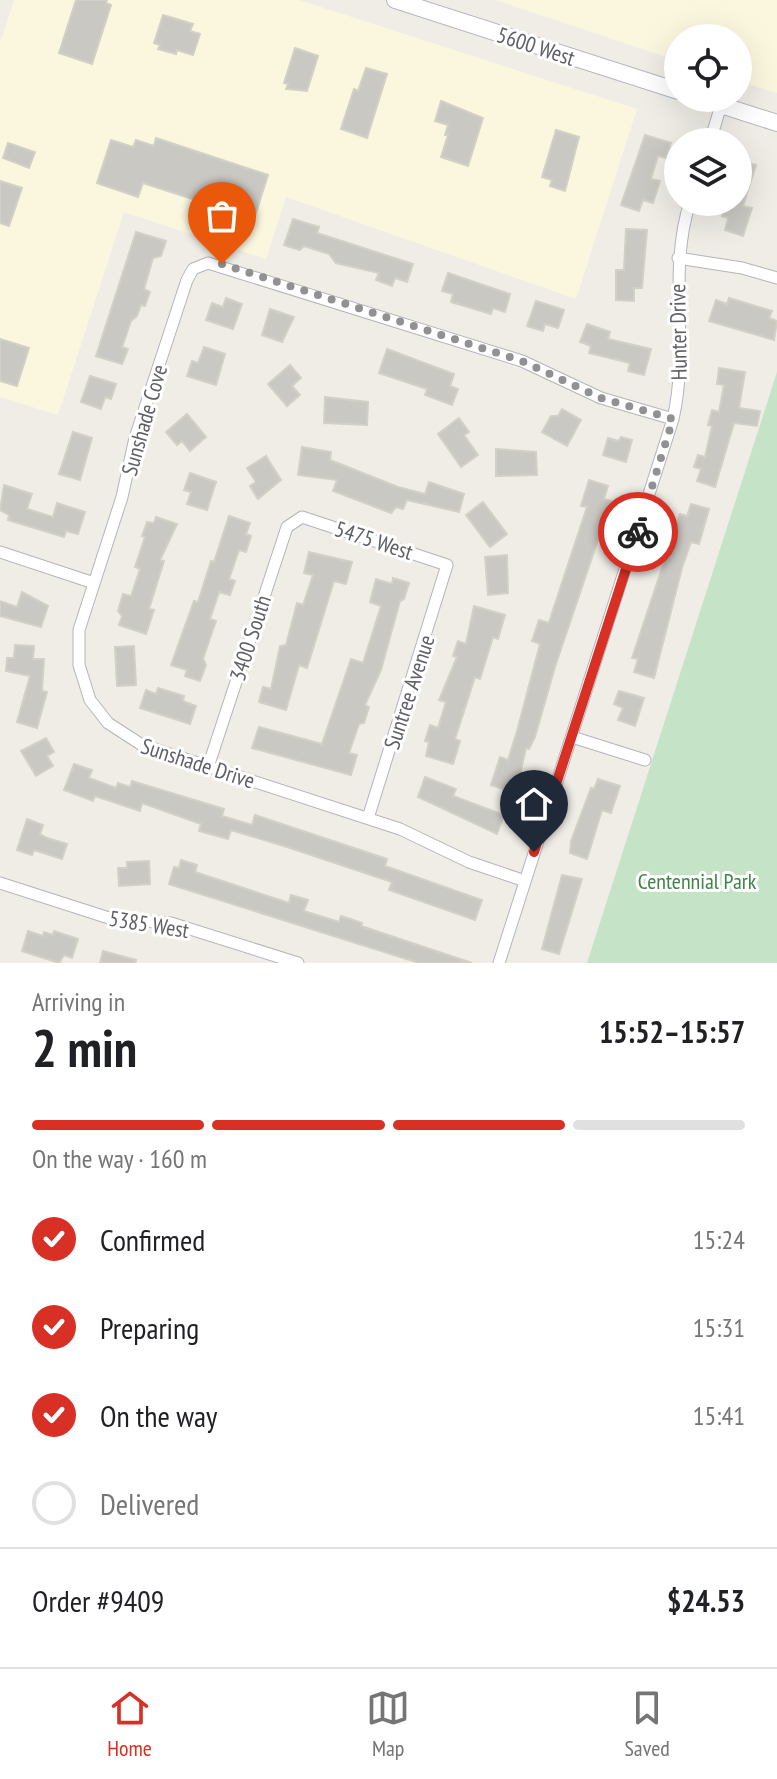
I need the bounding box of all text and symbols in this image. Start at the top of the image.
street label: 5600 West [493,20,579,72]
map controls [664,24,752,216]
button: locate [664,24,752,112]
button: layers [664,128,752,216]
pin [188,182,256,264]
icon: bag [200,194,244,238]
street label: Hunter Drive [663,283,693,381]
street label: Sunshade Cove [115,361,173,479]
courier [598,492,678,572]
icon: bike [616,510,660,554]
street label: 5475 West [331,514,417,566]
street label: 3400 South [223,592,277,684]
street label: Suntree Avenue [377,631,441,753]
street label: Sunshade Drive [138,731,258,795]
pin [500,770,568,852]
icon: home [512,782,556,826]
park label: Centennial Park [638,867,757,895]
street label: 5385 West [107,904,191,944]
text: Arriving in [32,985,125,1018]
text: 15:52–15:57 [599,1012,745,1051]
text: 2 min [32,1014,137,1081]
text: On the way · 160 m [32,1142,207,1175]
icon: check [32,1217,76,1261]
text: Confirmed [100,1220,205,1259]
text: 15:24 [693,1223,745,1256]
icon: check [32,1305,76,1349]
text: Preparing [100,1308,199,1347]
text: 15:31 [693,1311,745,1344]
icon: check [32,1393,76,1437]
text: On the way [100,1396,217,1435]
text: 15:41 [693,1399,745,1432]
text: Delivered [100,1484,199,1523]
text: Order #9409 [32,1581,164,1620]
text: $24.53 [667,1581,745,1620]
tab: Home [107,1686,152,1762]
tab: Map [366,1686,410,1762]
tab: Saved [624,1686,670,1762]

